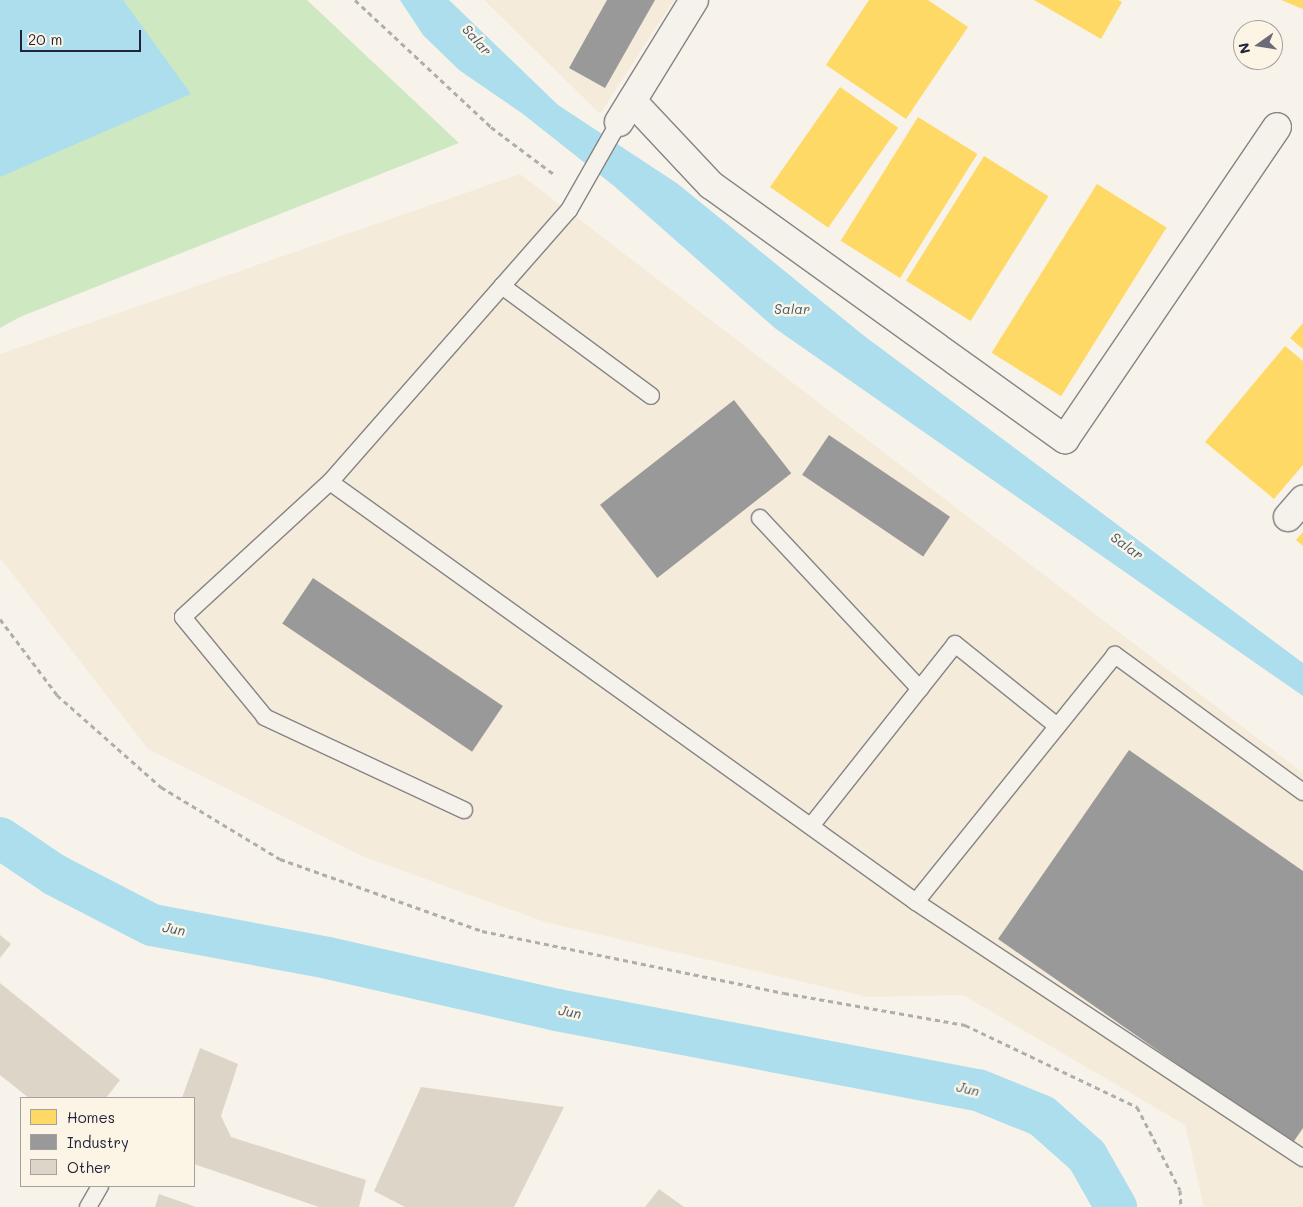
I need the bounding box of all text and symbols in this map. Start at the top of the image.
scale bar [22,20,144,52]
north arrow [1233,20,1283,70]
water label: Salar [459,21,495,59]
text: 20 m [28,29,62,49]
text: N [1233,41,1254,56]
water label: Salar [774,301,810,317]
water label: Salar [1108,529,1146,563]
water label: Jun [161,919,187,939]
water label: Jun [557,1002,583,1022]
water label: Jun [955,1078,981,1100]
legend [20,1097,195,1187]
text: Homes [67,1107,115,1127]
text: Industry [67,1132,129,1152]
text: Other [67,1157,111,1177]

